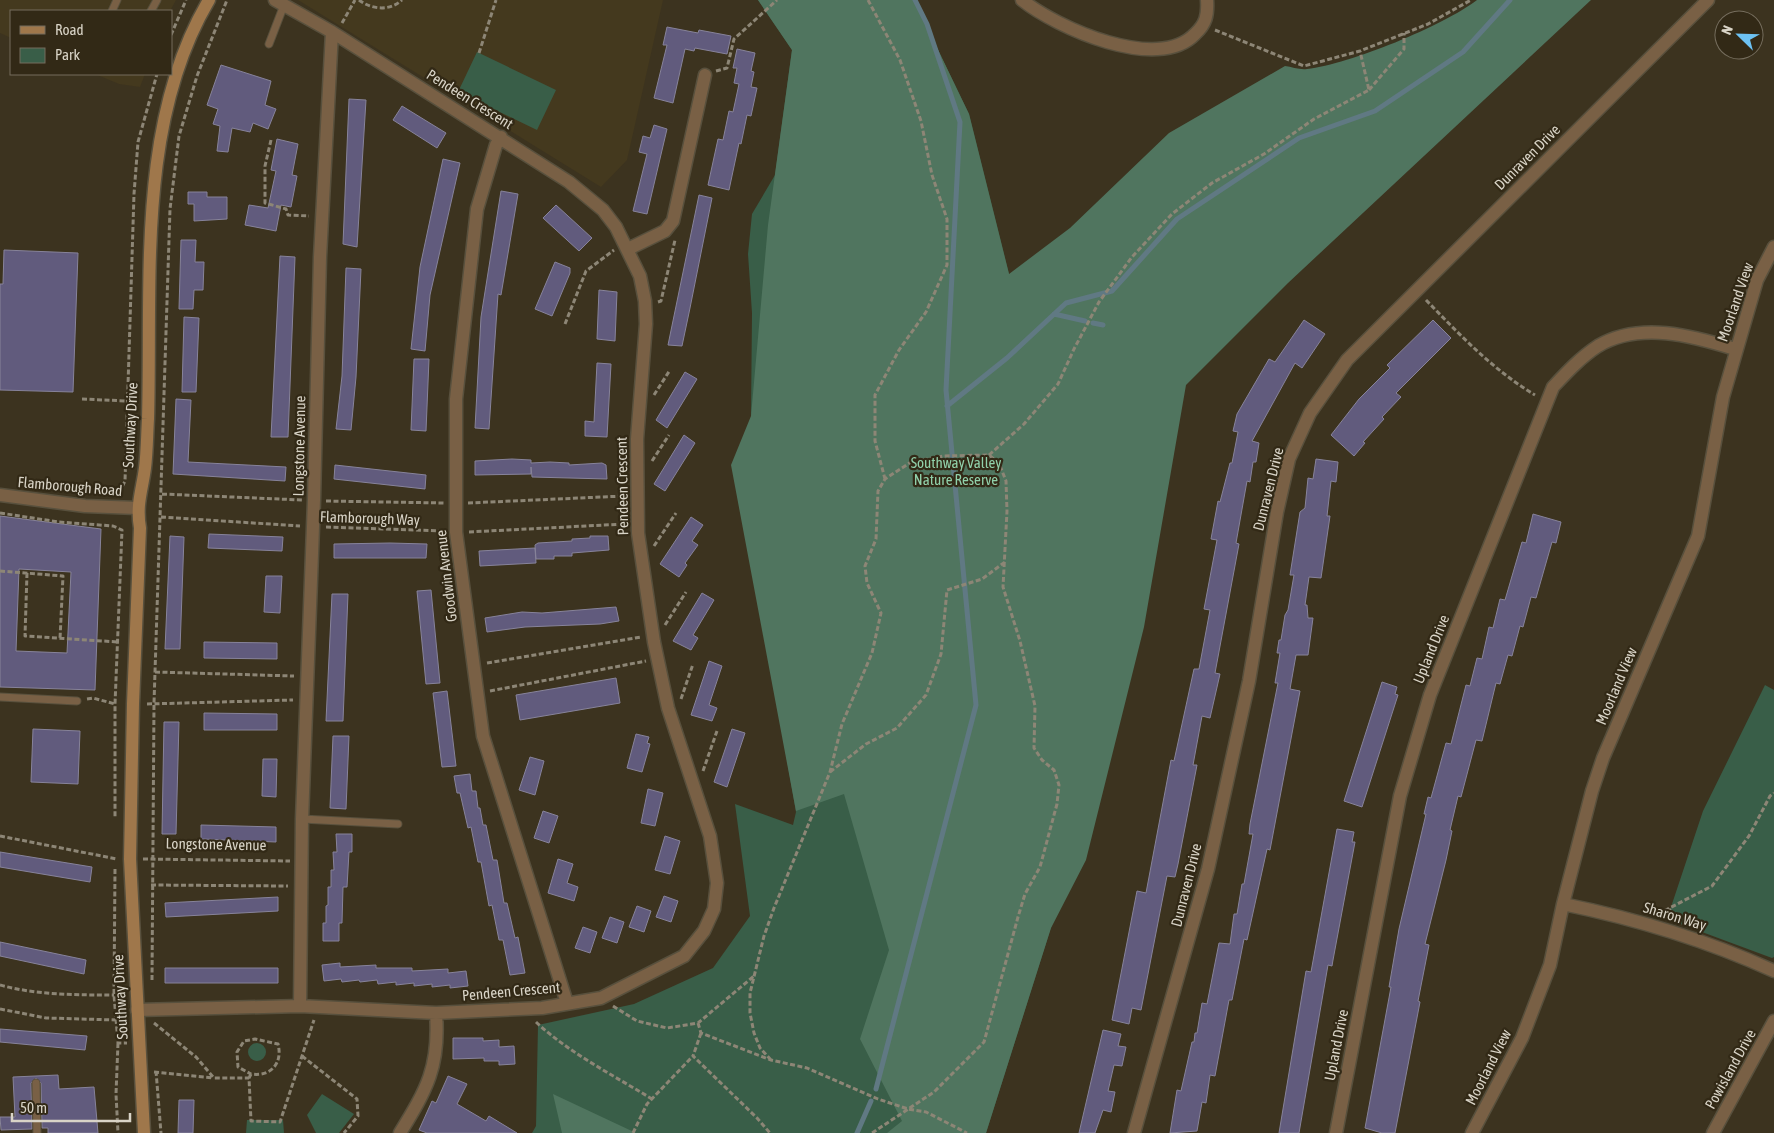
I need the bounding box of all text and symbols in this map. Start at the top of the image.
legend [10,10,172,75]
north arrow [1714,10,1764,60]
text: Road [55,21,84,38]
text: N [1718,23,1736,37]
text: Park [55,46,80,63]
street label: Pendeen Crescent [424,66,516,132]
street label: Dunraven Drive [1491,121,1563,193]
street label: Moorland View [1714,260,1756,344]
street label: Southway Drive [119,382,141,468]
street label: Longstone Avenue [290,395,308,497]
street label: Pendeen Crescent [613,437,631,535]
street label: Dunraven Drive [1249,445,1287,532]
park label: Southway Valley Nature Reserve [911,454,1001,488]
street label: Flamborough Road [17,473,123,499]
street label: Flamborough Way [320,508,420,528]
street label: Goodwin Avenue [432,529,460,623]
street label: Upland Drive [1410,612,1453,686]
street label: Moorland View [1592,645,1640,727]
street label: Longstone Avenue [165,835,267,853]
street label: Dunraven Drive [1167,841,1205,928]
street label: Sharon Way [1641,898,1709,934]
street label: Southway Drive [109,954,131,1040]
street label: Pendeen Crescent [461,978,561,1004]
street label: Upland Drive [1321,1008,1351,1082]
street label: Moorland View [1462,1026,1514,1108]
street label: Powisland Drive [1701,1026,1759,1112]
scale bar [12,1090,130,1122]
text: 50 m [20,1099,47,1116]

